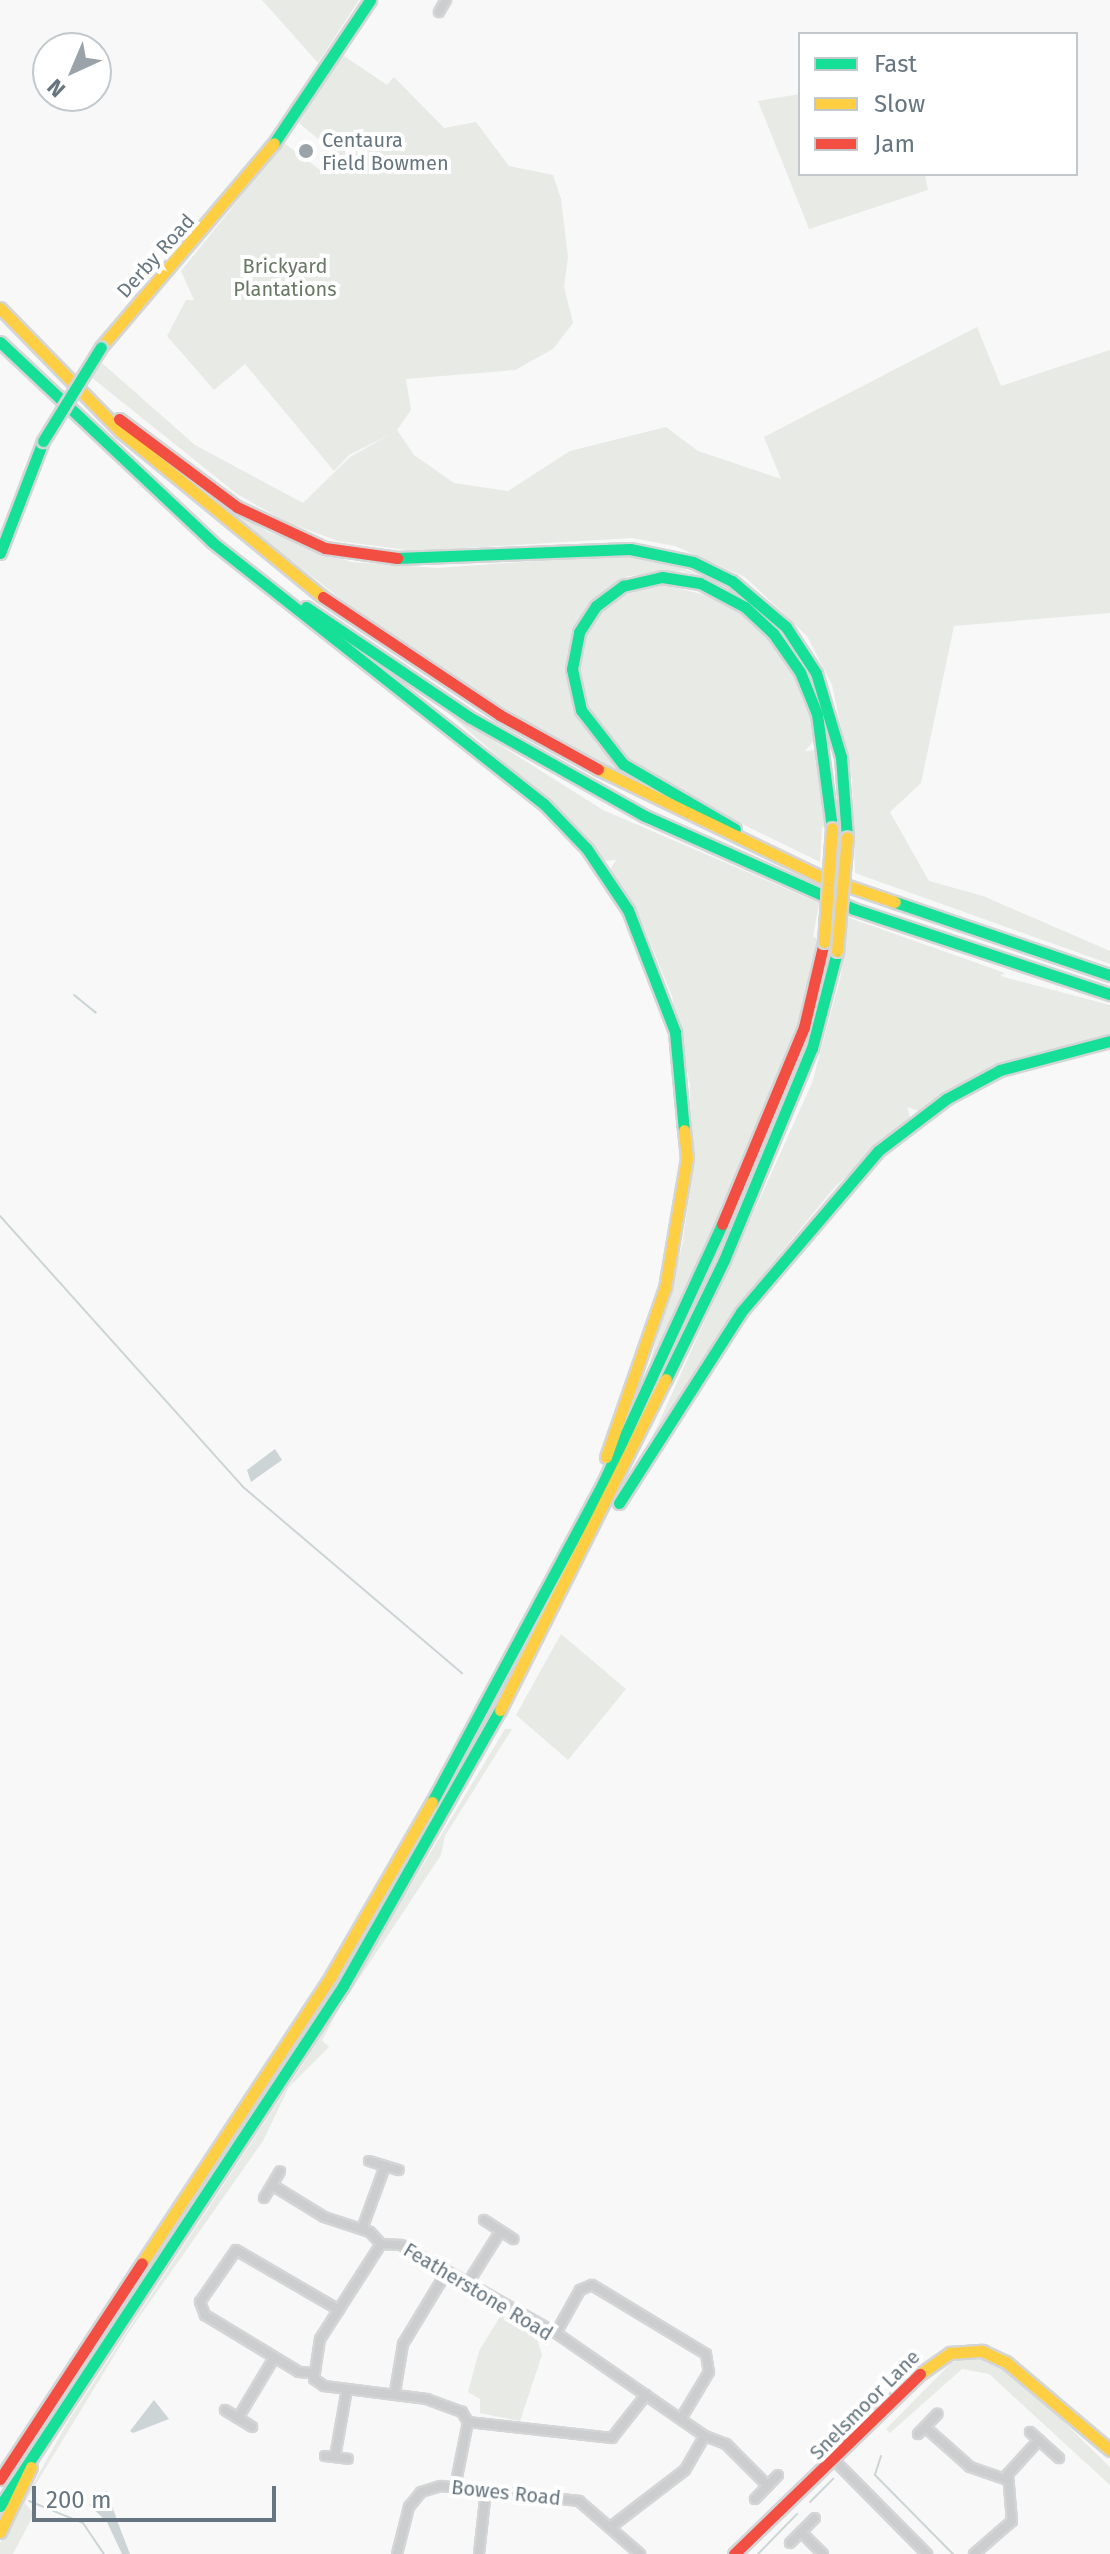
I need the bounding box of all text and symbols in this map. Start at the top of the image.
north arrow [32,32,112,112]
legend [798,32,1078,176]
text: Fast [874,50,917,78]
text: N [42,73,71,103]
text: Slow [874,90,925,118]
place label: Centaura Field Bowmen [322,128,449,175]
text: Jam [874,130,915,158]
marker: Centaura Field Bowmen [297,142,315,160]
street label: Derby Road [112,209,200,303]
park label: Brickyard Plantations [233,255,337,302]
street label: Featherstone Road [399,2238,557,2346]
street label: Snelsmoor Lane [805,2345,925,2465]
scale bar [36,2470,280,2520]
street label: Bowes Road [450,2475,562,2511]
text: 200 m [46,2486,112,2514]

